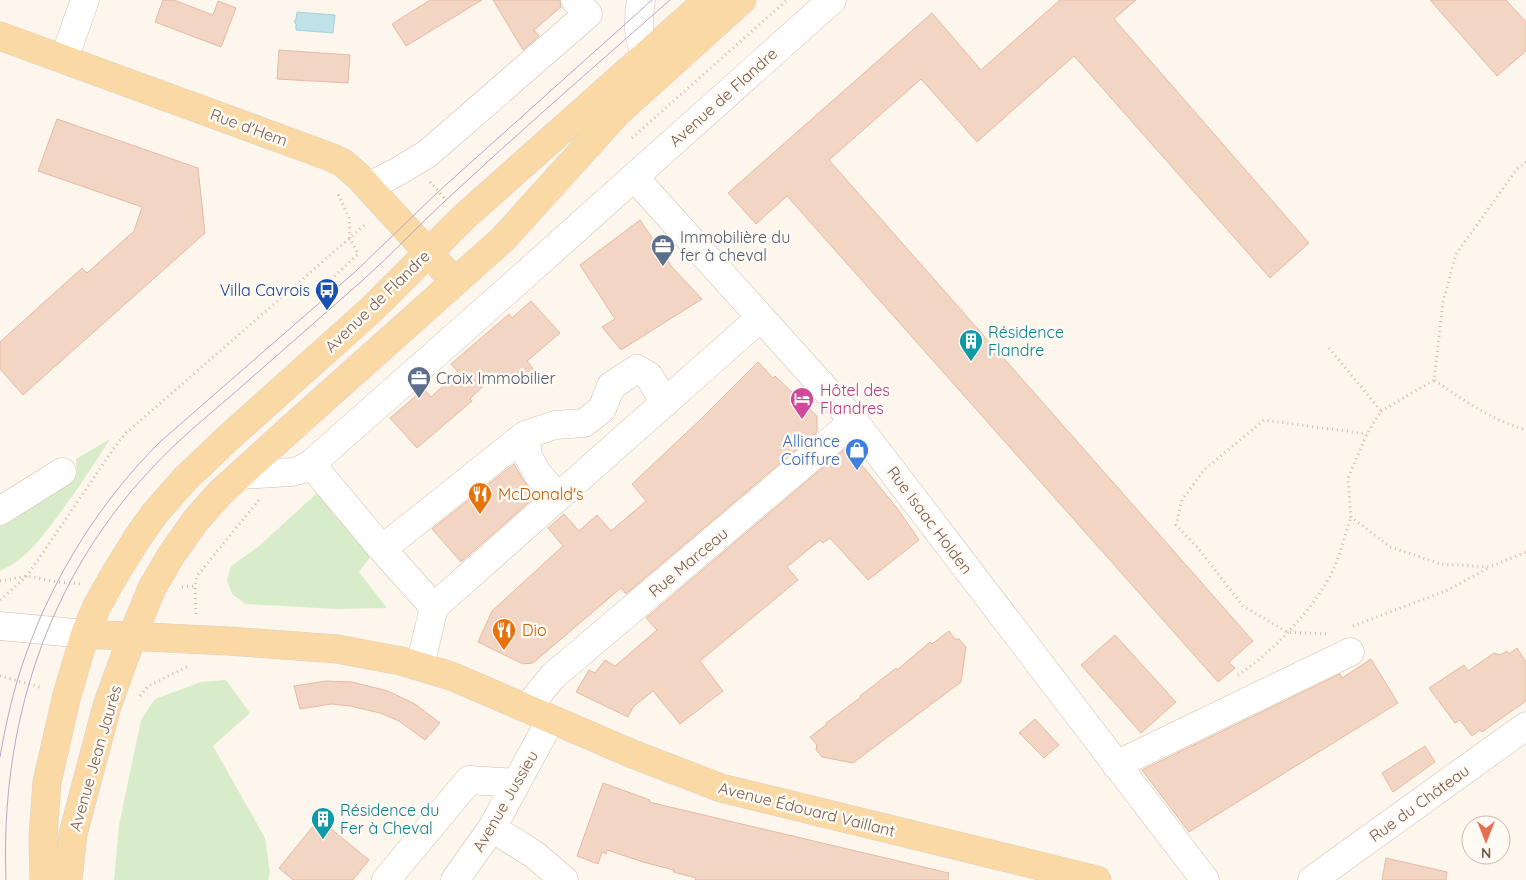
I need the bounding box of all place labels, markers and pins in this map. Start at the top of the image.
place label: Immobilière du fer à cheval [680,227,790,265]
office icon: Immobilière du fer à cheval [650,233,676,267]
bus stop icon: Villa Cavrois [314,277,340,311]
place label: Villa Cavrois [220,280,310,300]
place label: Résidence Flandre [988,322,1064,360]
building icon: Résidence Flandre [958,328,984,362]
office icon: Croix Immobilier [406,365,432,399]
place label: Croix Immobilier [436,368,556,388]
place label: Hôtel des Flandres [820,380,890,418]
hotel icon: Hôtel des Flandres [789,386,815,420]
place label: Alliance Coiffure [781,431,840,469]
shop icon: Alliance Coiffure [844,437,870,471]
restaurant icon: McDonald's [467,481,493,515]
place label: McDonald's [498,484,584,504]
restaurant icon: Dio [491,617,517,651]
place label: Dio [522,620,547,640]
place label: Résidence du Fer à Cheval [340,800,439,838]
building icon: Résidence du Fer à Cheval [310,806,336,840]

